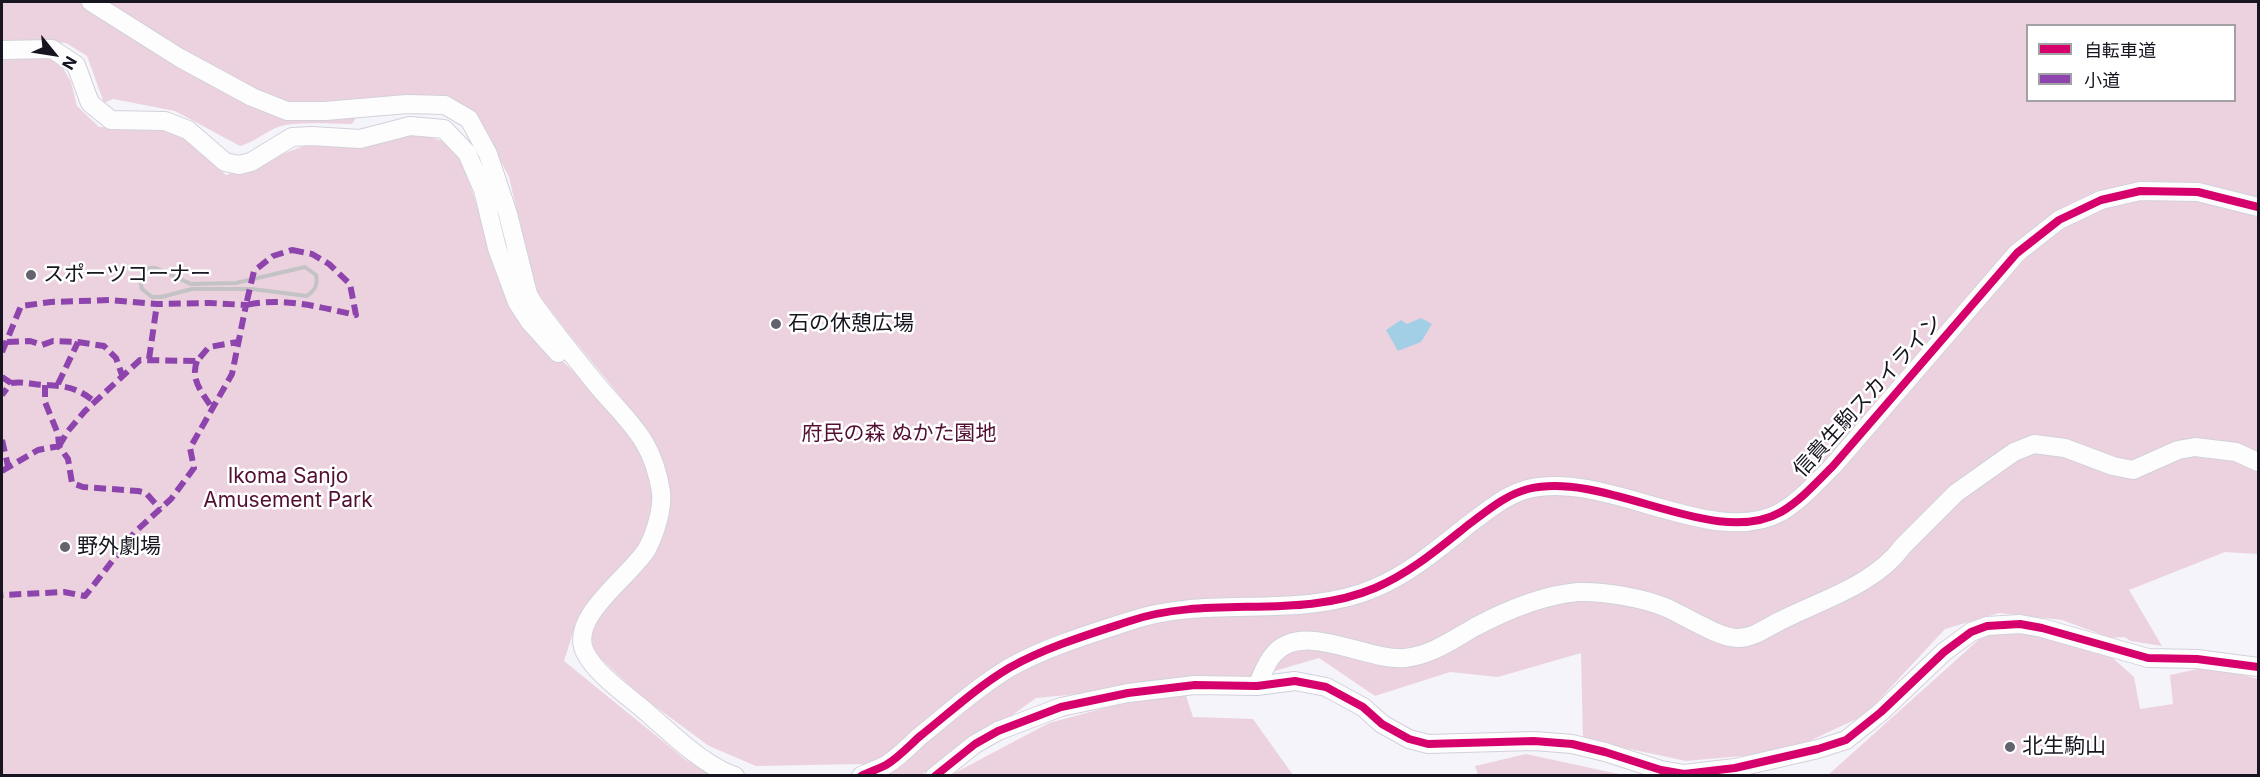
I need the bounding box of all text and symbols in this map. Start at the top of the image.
north arrow [24,24,84,84]
legend [2026,24,2236,102]
text: 自転車道 [2084,40,2156,61]
text: N [58,53,81,73]
text: 小道 [2084,70,2120,91]
place label: スポーツコーナー [43,262,211,288]
marker: スポーツコーナー [24,268,38,282]
street label: 信貴生駒スカイライン [1788,310,1948,482]
place label: 石の休憩広場 [788,311,914,337]
marker: 石の休憩広場 [769,317,783,331]
park label: 府民の森 ぬかた園地 [802,421,996,447]
park label: Ikoma Sanjo Amusement Park [203,464,373,514]
place label: 野外劇場 [77,534,161,560]
marker: 野外劇場 [58,540,72,554]
place label: 北生駒山 [2022,734,2106,760]
marker: 北生駒山 [2003,740,2017,754]

